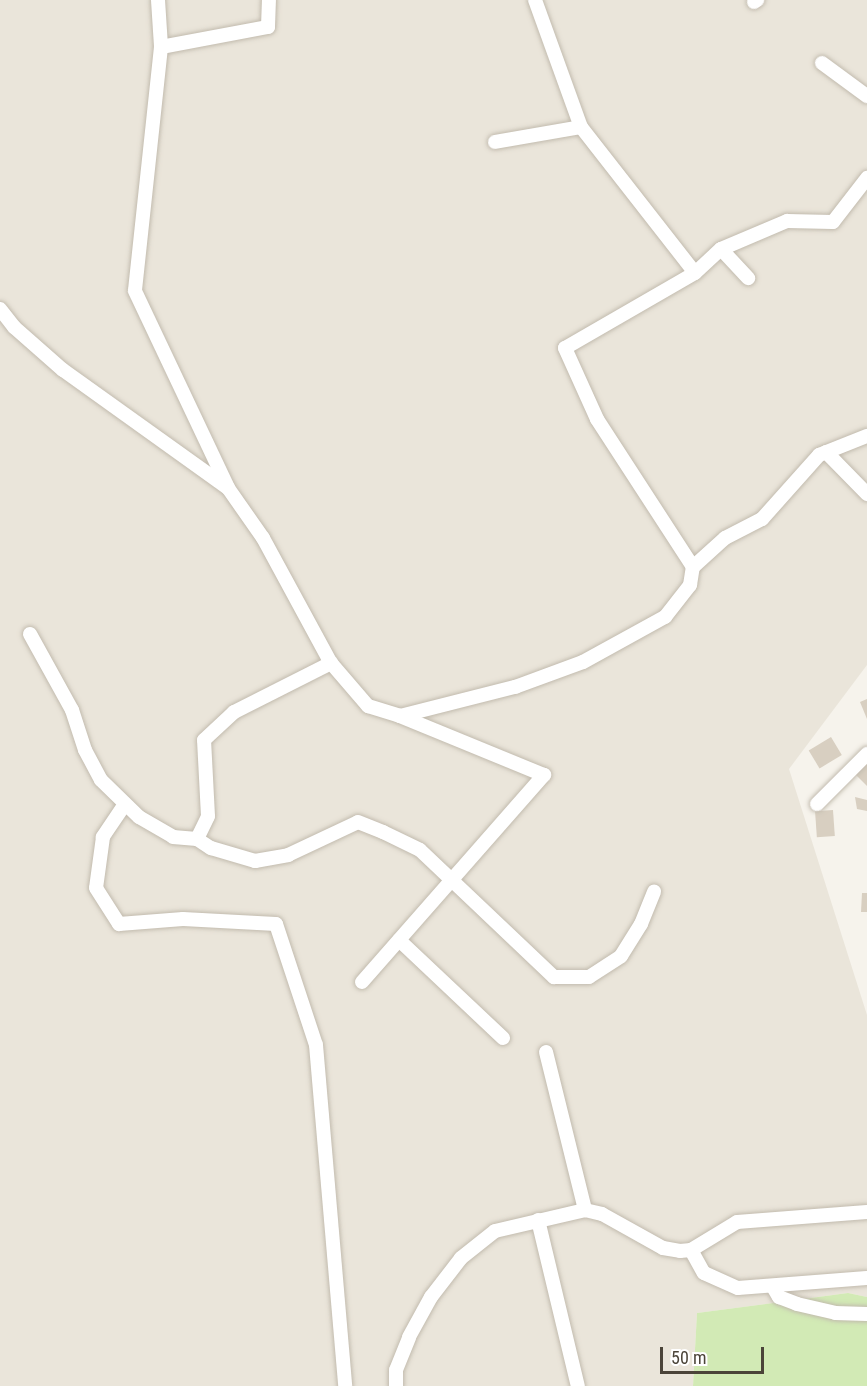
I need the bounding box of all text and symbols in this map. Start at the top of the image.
scale bar [663,1335,766,1373]
text: 50 m [671,1347,706,1368]

